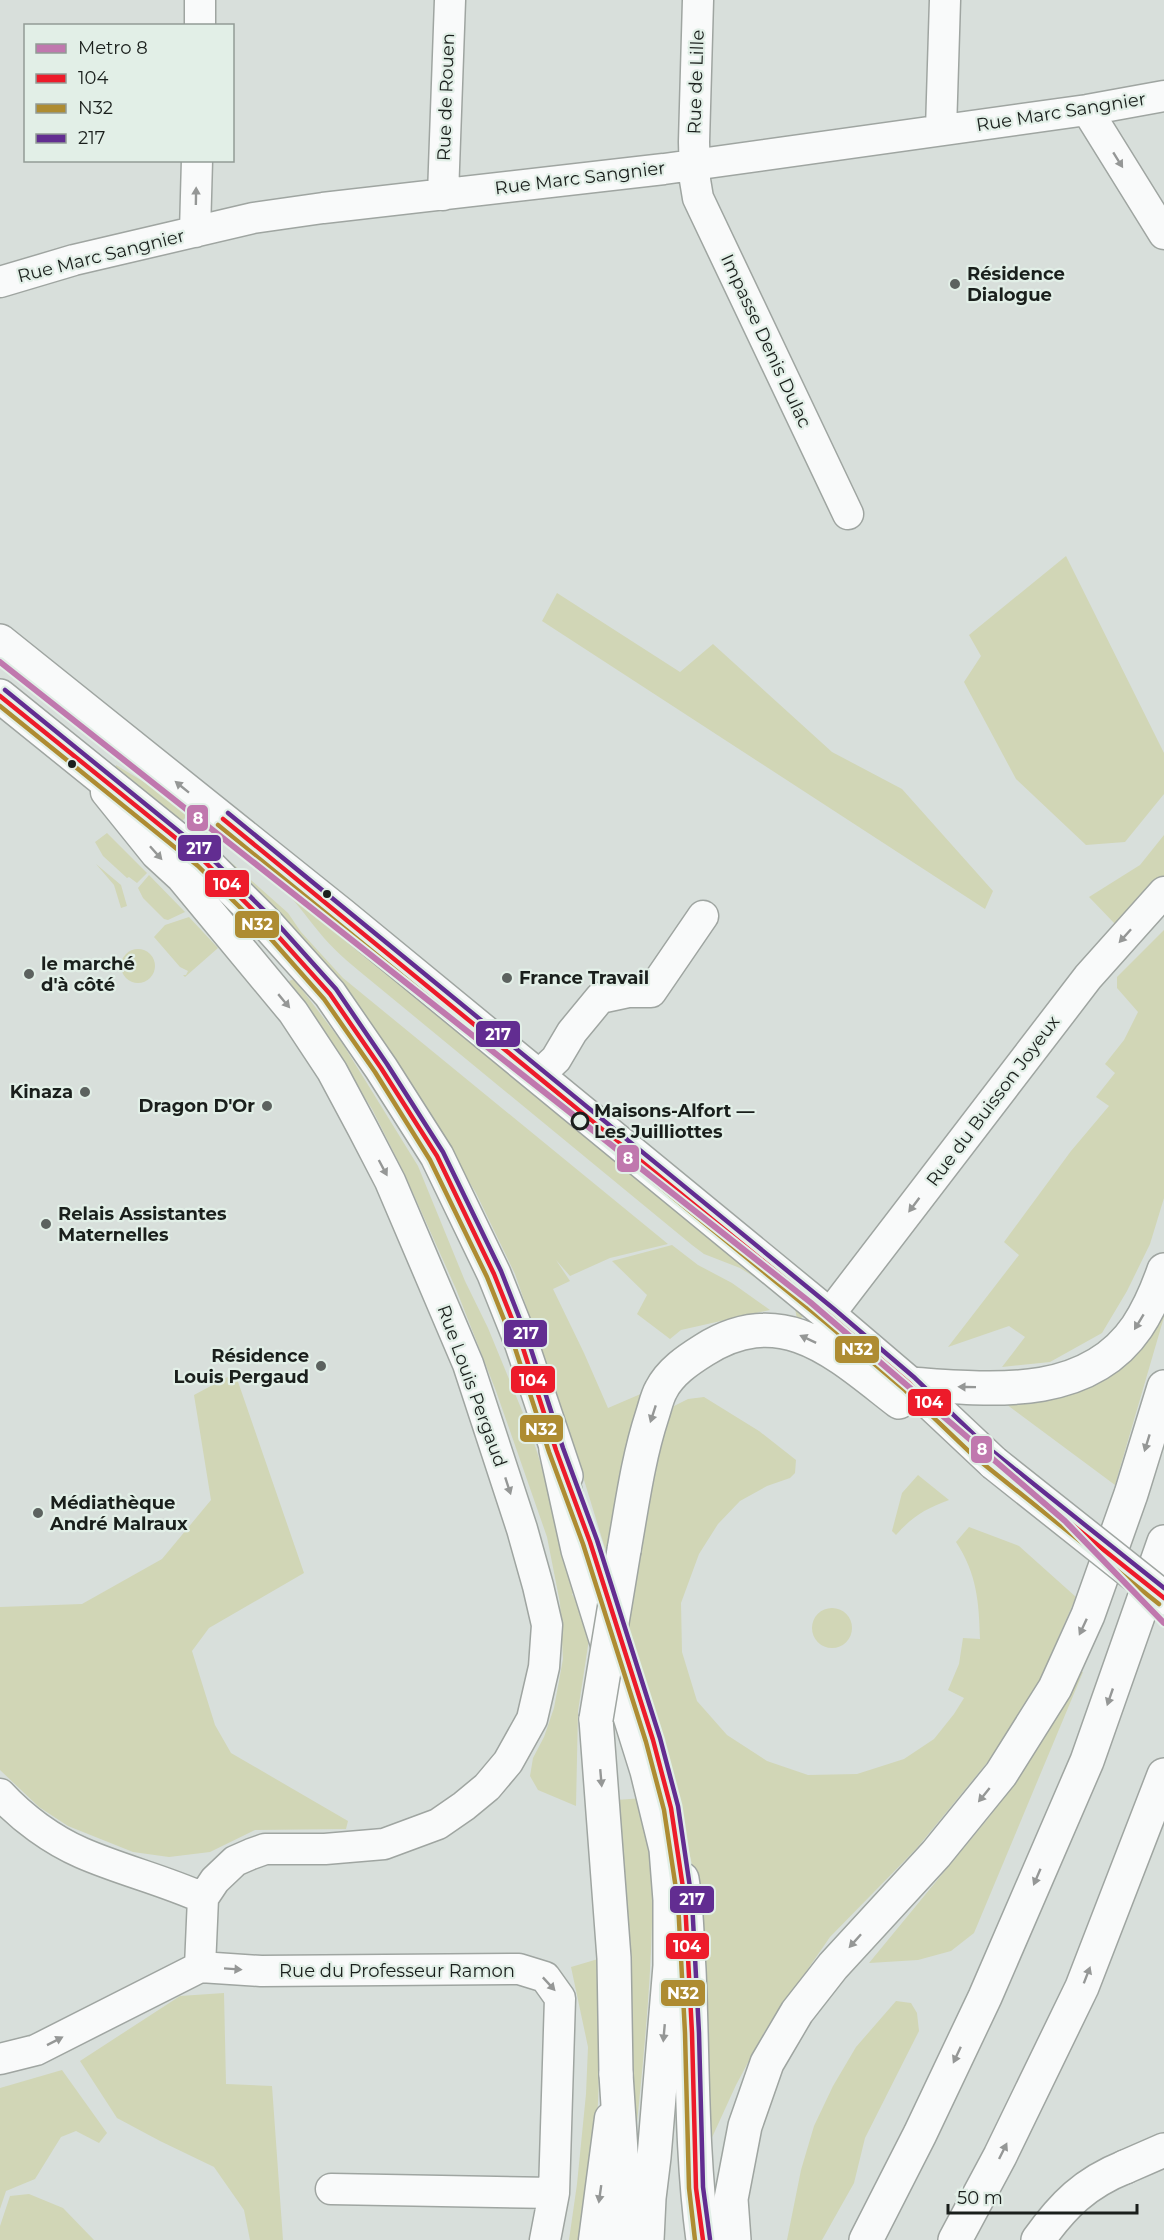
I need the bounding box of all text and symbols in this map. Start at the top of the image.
legend [24,24,234,162]
street label: Rue de Lille [683,29,709,135]
street label: Rue de Rouen [433,33,459,161]
text: Metro 8 [78,37,148,59]
text: 104 [78,67,108,89]
street label: Rue Marc Sangnier [975,88,1147,136]
text: N32 [78,97,113,119]
text: 217 [78,127,105,149]
one-way arrow [1113,152,1124,168]
street label: Rue Marc Sangnier [493,157,667,199]
one-way arrow [191,187,201,206]
street label: Rue Marc Sangnier [15,225,187,287]
street label: Impasse Denis Dulac [716,251,816,431]
place label: Résidence Dialogue [967,263,1065,306]
marker: Résidence Dialogue [948,277,962,291]
unlabelled marker [66,758,78,770]
one-way arrow [175,781,190,793]
line badge: 8 [186,804,209,832]
text: 8 [193,809,203,828]
line badge: 217 [177,834,222,862]
text: 217 [186,839,212,858]
one-way arrow [149,846,163,861]
line badge: 104 [204,869,250,898]
text: 104 [213,875,241,894]
unlabelled marker [321,888,333,900]
line badge: N32 [234,910,280,939]
text: N32 [241,915,273,934]
one-way arrow [1119,928,1132,943]
place label: le marché d'à côté [41,953,135,996]
marker: le marché d'à côté [22,967,36,981]
place label: France Travail [519,967,649,989]
marker: France Travail [500,971,514,985]
one-way arrow [277,993,290,1009]
street label: Rue du Buisson Joyeux [922,1011,1065,1191]
line badge: 217 [475,1020,521,1048]
text: 217 [485,1025,511,1044]
place label: Kinaza [10,1081,73,1103]
marker: Kinaza [78,1085,92,1099]
place label: Dragon D'Or [139,1095,255,1117]
marker: Dragon D'Or [260,1099,274,1113]
place label: Maisons-Alfort — Les Juilliottes [594,1100,754,1143]
marker: Maisons-Alfort — Les Juilliottes [571,1112,589,1130]
line badge: 8 [616,1144,640,1173]
text: 8 [623,1149,633,1168]
one-way arrow [378,1160,388,1177]
one-way arrow [908,1197,920,1212]
place label: Relais Assistantes Maternelles [58,1203,227,1246]
marker: Relais Assistantes Maternelles [39,1217,53,1231]
street label: Rue Louis Pergaud [432,1302,512,1470]
one-way arrow [1134,1314,1144,1331]
line badge: 217 [503,1319,548,1348]
text: 217 [513,1324,539,1343]
one-way arrow [799,1334,817,1344]
line badge: N32 [834,1335,880,1364]
text: N32 [841,1340,873,1359]
place label: Résidence Louis Pergaud [174,1345,309,1388]
marker: Résidence Louis Pergaud [314,1359,328,1373]
line badge: 104 [510,1365,556,1394]
text: 104 [519,1371,547,1390]
one-way arrow [957,1382,976,1392]
line badge: 104 [907,1388,952,1417]
text: 104 [915,1393,943,1412]
one-way arrow [648,1405,657,1423]
line badge: N32 [519,1414,564,1443]
text: N32 [525,1420,557,1439]
one-way arrow [1142,1434,1151,1452]
line badge: 8 [970,1435,993,1464]
text: 8 [977,1440,987,1459]
one-way arrow [504,1477,513,1495]
place label: Médiathèque André Malraux [49,1492,188,1535]
marker: Médiathèque André Malraux [31,1506,45,1520]
one-way arrow [1078,1619,1087,1636]
one-way arrow [1104,1688,1114,1706]
one-way arrow [596,1768,606,1787]
one-way arrow [978,1787,991,1803]
one-way arrow [1032,1869,1042,1887]
line badge: 217 [669,1885,715,1914]
text: 217 [679,1890,705,1909]
line badge: 104 [665,1932,710,1960]
one-way arrow [849,1933,862,1948]
text: 104 [673,1937,701,1956]
street label: Rue du Professeur Ramon [279,1960,515,1982]
one-way arrow [223,1965,242,1974]
one-way arrow [1082,1966,1092,1984]
one-way arrow [542,1976,556,1991]
line badge: N32 [660,1979,706,2007]
text: N32 [667,1984,699,2003]
one-way arrow [659,2023,669,2042]
one-way arrow [47,2036,64,2046]
one-way arrow [953,2047,962,2064]
one-way arrow [998,2143,1007,2160]
scale bar [948,2177,1137,2215]
one-way arrow [596,2185,605,2204]
text: 50 m [957,2187,1003,2209]

